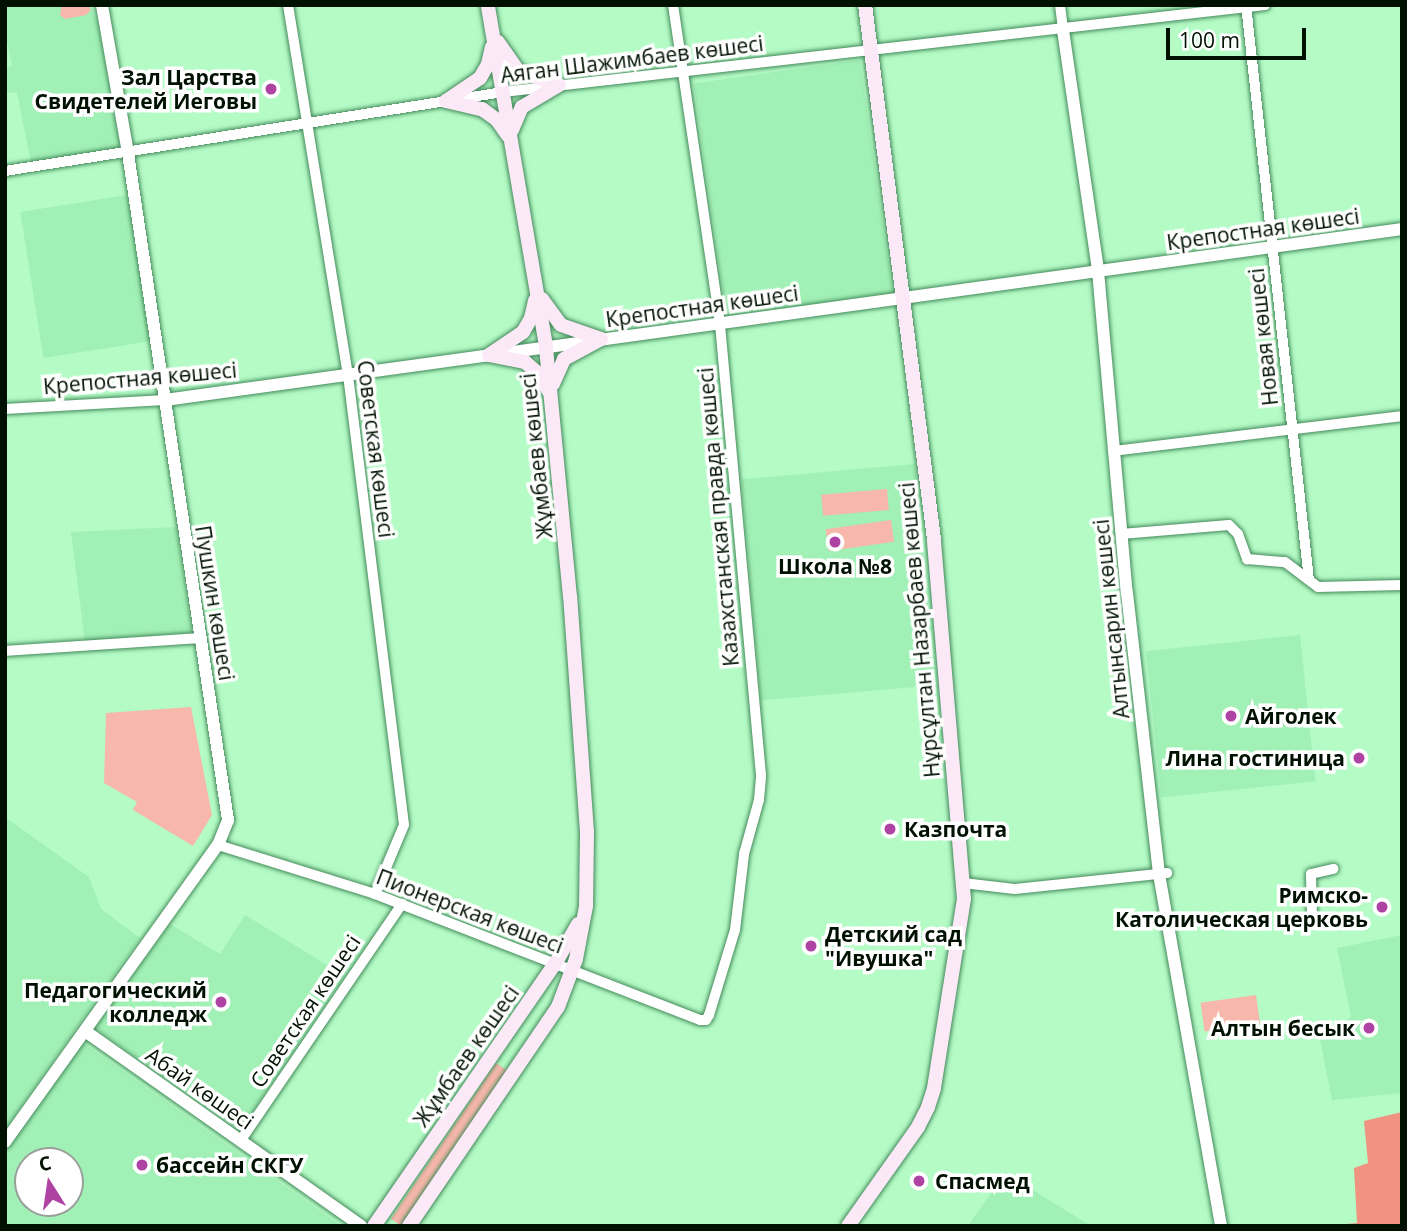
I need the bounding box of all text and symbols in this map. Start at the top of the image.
scale bar [1169,14,1309,58]
text: 100 m [1179,26,1240,54]
street label: Аяган Шажимбаев көшесі [499,30,765,88]
place label: Зал Царства Свидетелей Иеговы [35,64,257,114]
marker: Зал Царства Свидетелей Иеговы [263,81,279,97]
street label: Крепостная көшесі [1165,203,1361,255]
street label: Новая көшесі [1243,267,1283,407]
street label: Крепостная көшесі [604,280,800,332]
street label: Крепостная көшесі [42,357,238,399]
street label: Советская көшесі [353,359,399,539]
street label: Казахстанская правда көшесі [692,366,744,668]
street label: Жұмбаев көшесі [515,372,557,540]
street label: Нұрсұлтан Назарбаев көшесі [894,481,944,779]
street label: Алтынсарин көшесі [1088,518,1134,720]
street label: Пушкин көшесі [190,524,240,682]
marker: Школа №8 [827,534,843,550]
place label: Школа №8 [778,553,892,579]
place label: Айголек [1245,703,1337,729]
marker: Айголек [1223,708,1239,724]
place label: Лина гостиница [1165,745,1345,771]
marker: Лина гостиница [1351,750,1367,766]
place label: Казпочта [904,816,1007,842]
marker: Казпочта [882,821,898,837]
street label: Пионерская көшесі [373,864,567,958]
place label: Римско- Католическая церковь [1115,882,1368,932]
marker: Римско- Католическая церковь [1374,899,1390,915]
place label: Детский сад "Ивушка" [825,921,962,971]
street label: Советская көшесі [245,930,365,1092]
marker: Детский сад "Ивушка" [803,938,819,954]
place label: Педагогический колледж [24,977,207,1027]
street label: Жұмбаев көшесі [408,981,524,1131]
marker: Педагогический колледж [213,994,229,1010]
place label: Алтын бесык [1211,1015,1355,1041]
marker: Алтын бесык [1361,1020,1377,1036]
street label: Абай көшесі [141,1042,259,1134]
north arrow [14,1147,84,1217]
text: С [36,1149,54,1177]
place label: бассейн СКГУ [156,1152,303,1178]
marker: бассейн СКГУ [134,1157,150,1173]
place label: Спасмед [935,1168,1030,1194]
marker: Спасмед [909,1171,929,1191]

